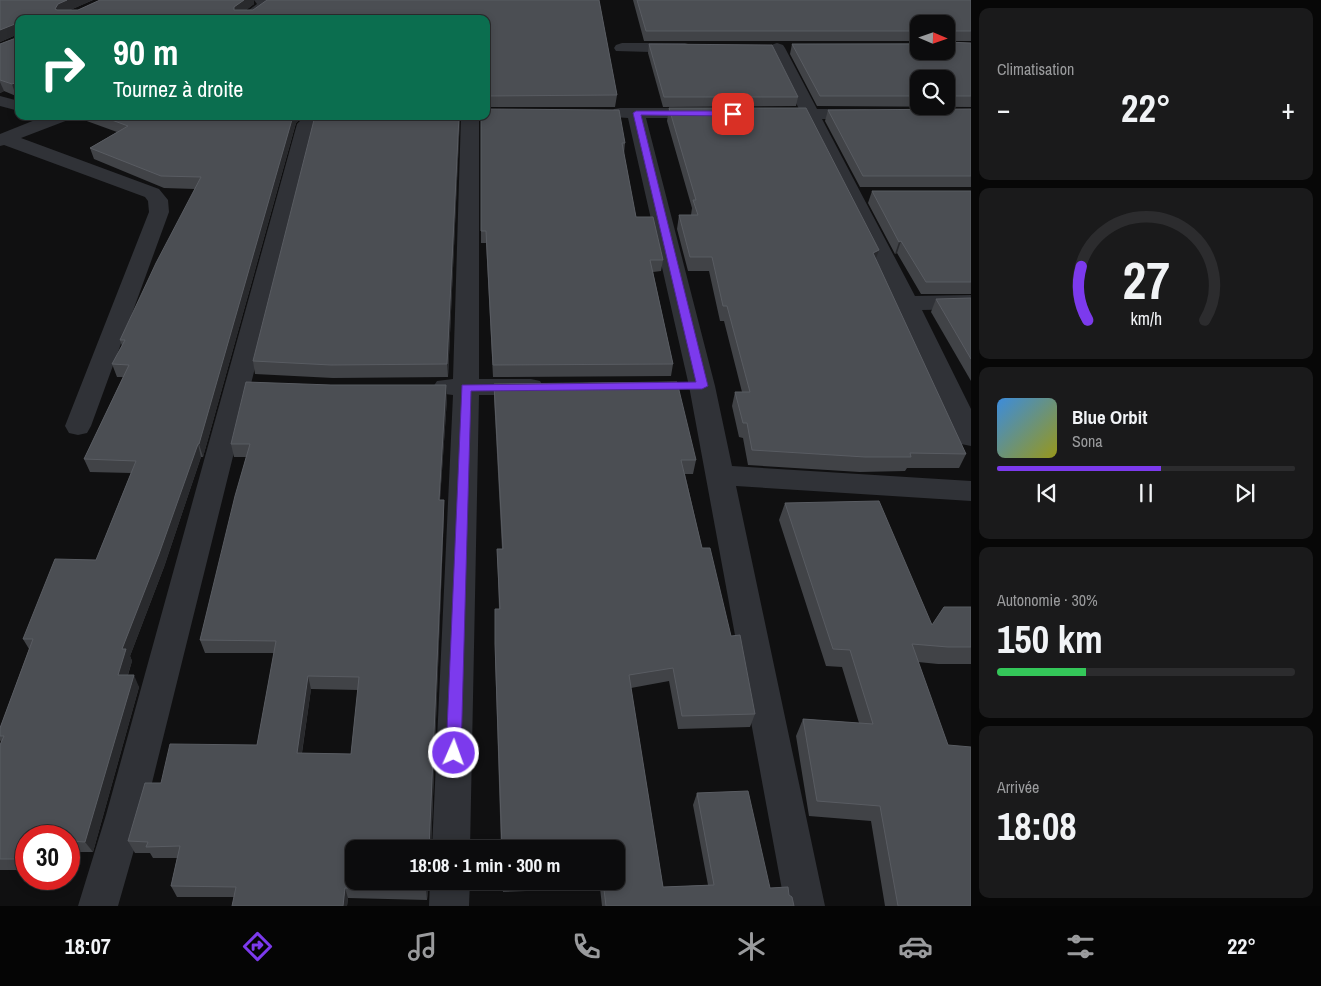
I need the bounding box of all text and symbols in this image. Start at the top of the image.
north arrow [910,15,955,60]
map controls [910,15,955,115]
text: 90 m [113,29,178,76]
icon: right [30,35,95,100]
text: Climatisation [997,58,1074,80]
button: search [910,70,955,115]
text: Tournez à droite [113,74,243,104]
text: 22° [1121,83,1171,134]
text: − [997,90,1010,128]
text: + [1282,90,1295,128]
pin [712,93,754,135]
icon: arrive [719,100,747,128]
text: 27 [1122,245,1170,315]
text: km/h [1130,307,1162,331]
text: Blue Orbit [1072,404,1147,430]
text: Sona [1072,430,1103,452]
icon: previous [1033,479,1061,507]
icon: pause [1132,479,1160,507]
icon: next [1231,479,1259,507]
text: Autonomie · 30% [997,589,1098,611]
text: 150 km [997,614,1103,665]
position arrow [427,726,479,778]
text: Arrivée [997,776,1039,798]
text: 18:08 [997,801,1077,852]
speed limit sign: 30 [15,825,80,890]
text: 18:08 · 1 min · 300 m [410,852,560,878]
icon: directions [240,929,275,964]
icon: music [405,929,440,964]
icon: phone [569,929,604,964]
icon: climate [734,929,769,964]
icon: car [898,929,933,964]
icon: filters [1063,929,1098,964]
text: 18:07 [65,931,111,961]
text: 22° [1227,931,1256,961]

